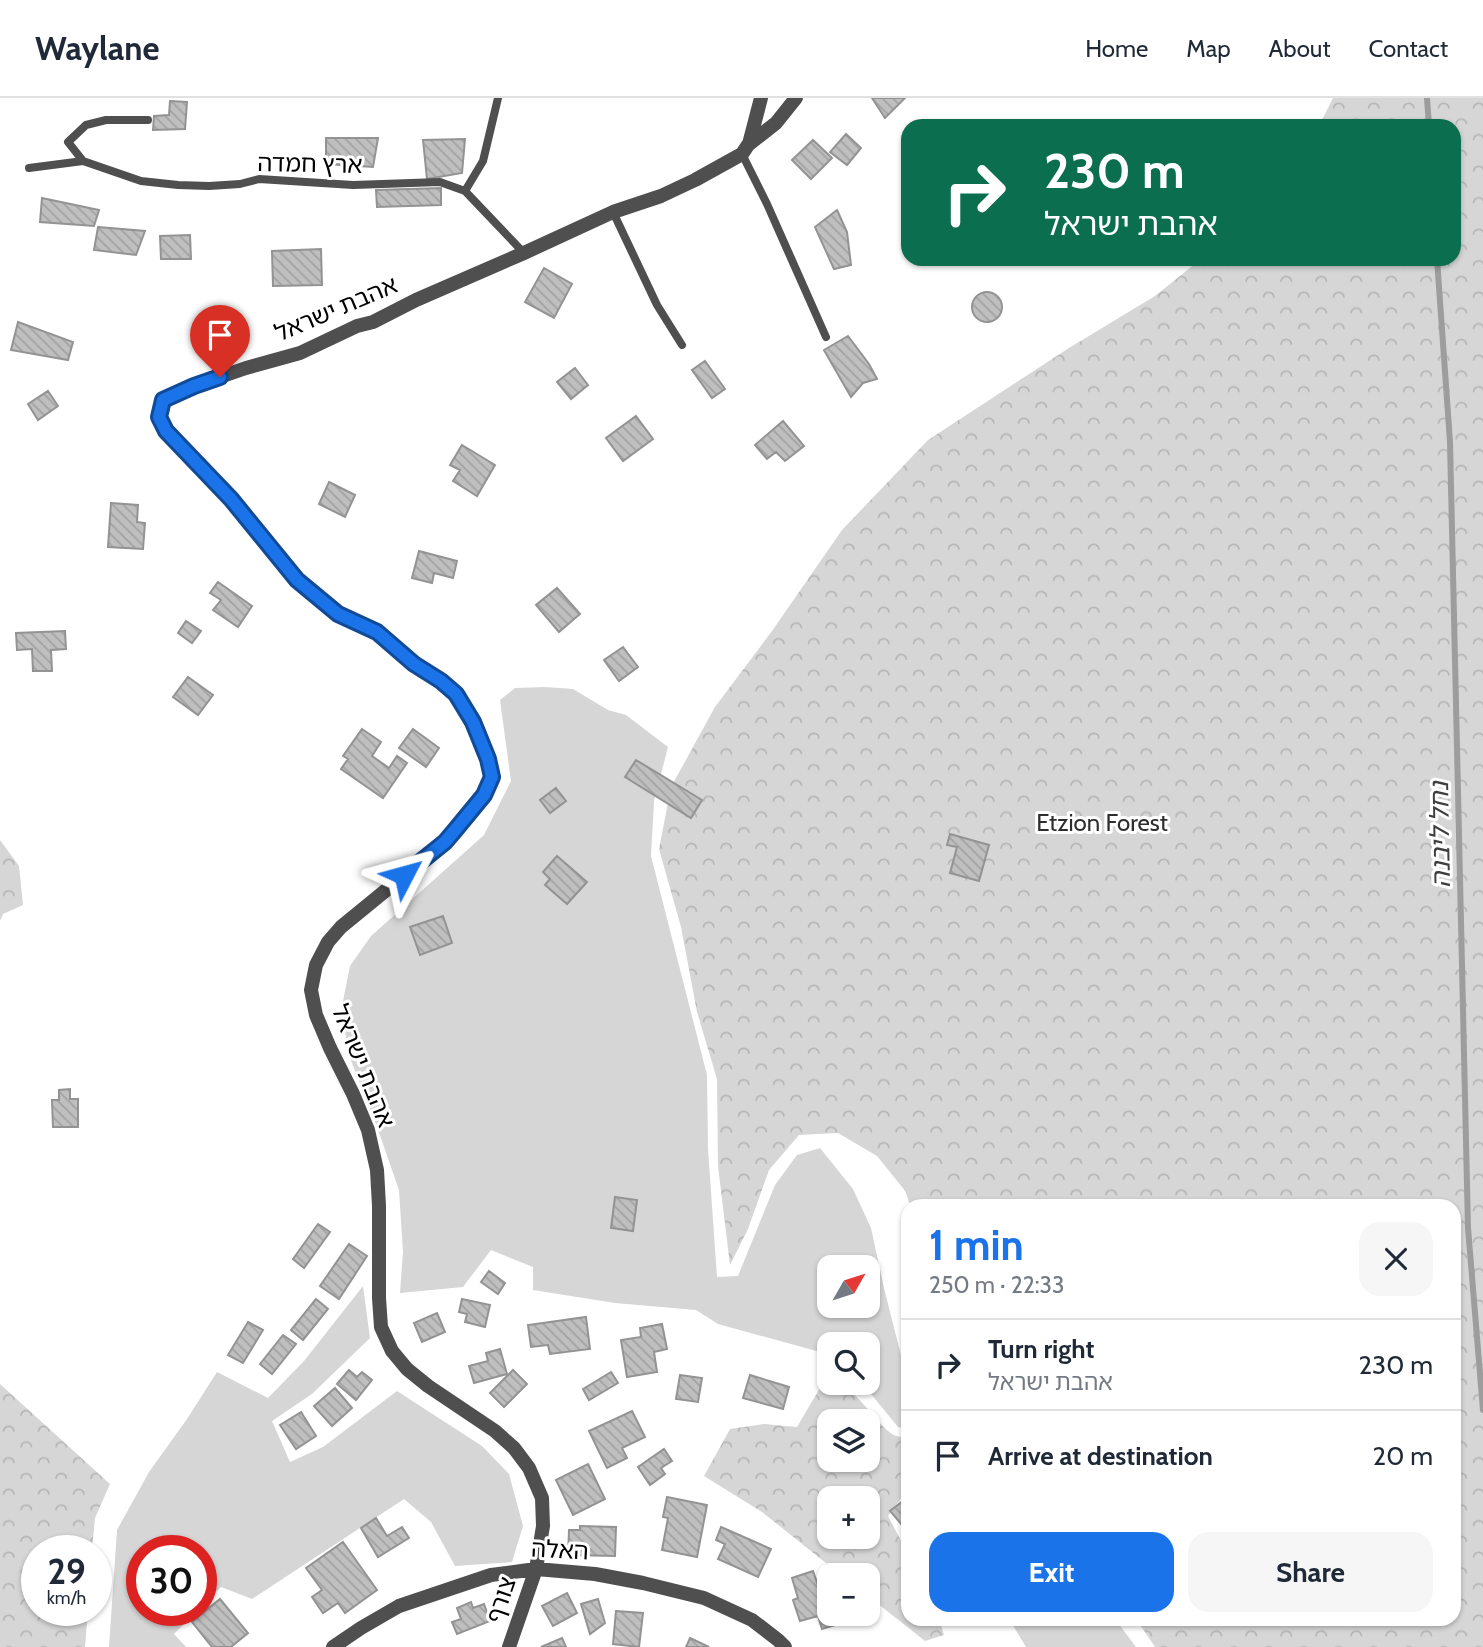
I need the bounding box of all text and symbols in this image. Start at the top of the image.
text: Waylane [35,28,159,68]
text: Home [1085,34,1148,63]
text: Map [1186,34,1231,63]
text: About [1269,34,1331,63]
text: Contact [1369,34,1448,63]
text: 230 m [1044,141,1185,200]
icon: right [929,147,1020,238]
street label: ארץ חמדה [257,148,363,179]
text: אהבת ישראל [1044,204,1218,243]
street label: אהבת ישראל [270,270,401,347]
pin [190,305,250,377]
icon: arrive [201,316,239,354]
water label: נחל ליבנה [1423,779,1457,889]
park label: Etzion Forest [1036,808,1168,837]
position arrow [367,838,441,912]
street label: אהבת ישראל [326,1000,401,1132]
text: 1 min [929,1219,1024,1271]
button: close [1359,1222,1433,1296]
north arrow [817,1255,880,1318]
map controls [817,1255,880,1626]
text: 250 m · 22:33 [929,1271,1065,1299]
button: search [817,1332,880,1395]
text: Turn right [988,1333,1094,1365]
icon: right [929,1346,967,1384]
text: 230 m [1359,1349,1433,1381]
text: אהבת ישראל [988,1368,1113,1396]
button: layers [817,1409,880,1472]
icon: arrive [929,1437,967,1475]
text: Arrive at destination [988,1440,1213,1472]
text: 20 m [1373,1440,1433,1472]
button: + [817,1486,880,1549]
button: Exit [929,1532,1174,1612]
button: Share [1188,1532,1433,1612]
street label: האלה [530,1534,590,1565]
speed limit sign: 30 [126,1535,217,1626]
text: 29 [47,1550,86,1593]
button: − [817,1563,880,1626]
street label: צורף [479,1573,522,1627]
text: km/h [47,1587,86,1609]

